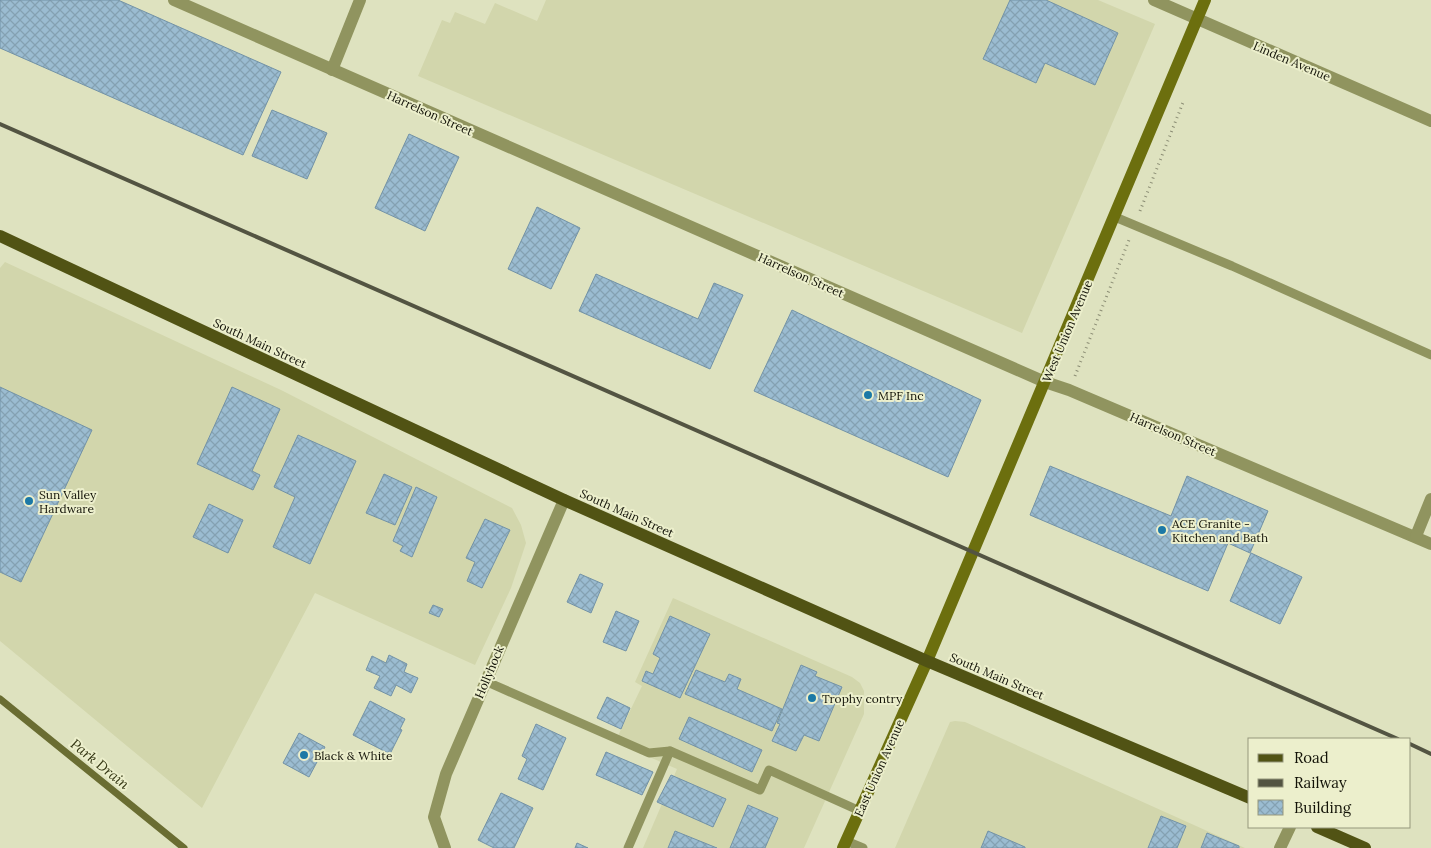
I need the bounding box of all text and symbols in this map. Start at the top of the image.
street label: Linden Avenue [1251,38,1333,84]
street label: Harrelson Street [385,87,476,139]
street label: Harrelson Street [756,249,847,301]
street label: West Union Avenue [1039,277,1095,384]
street label: South Main Street [211,315,309,371]
place label: MPF Inc [878,388,924,403]
marker: MPF Inc [862,389,874,401]
street label: Harrelson Street [1127,409,1219,459]
street label: South Main Street [578,486,677,541]
place label: Sun Valley Hardware [39,487,97,516]
marker: Sun Valley Hardware [23,495,35,507]
place label: ACE Granite - Kitchen and Bath [1171,516,1268,545]
marker: ACE Granite - Kitchen and Bath [1156,524,1168,536]
street label: Hollyhock [471,643,507,701]
street label: South Main Street [948,649,1047,703]
place label: Trophy contry [822,691,903,706]
marker: Trophy contry [806,692,818,704]
street label: East Union Avenue [851,717,907,819]
water label: Park Drain [67,735,133,793]
legend [1248,738,1411,828]
place label: Black & White [314,748,393,763]
text: Road [1294,748,1329,767]
marker: Black & White [298,749,310,761]
text: Railway [1294,773,1347,792]
text: Building [1294,798,1352,817]

